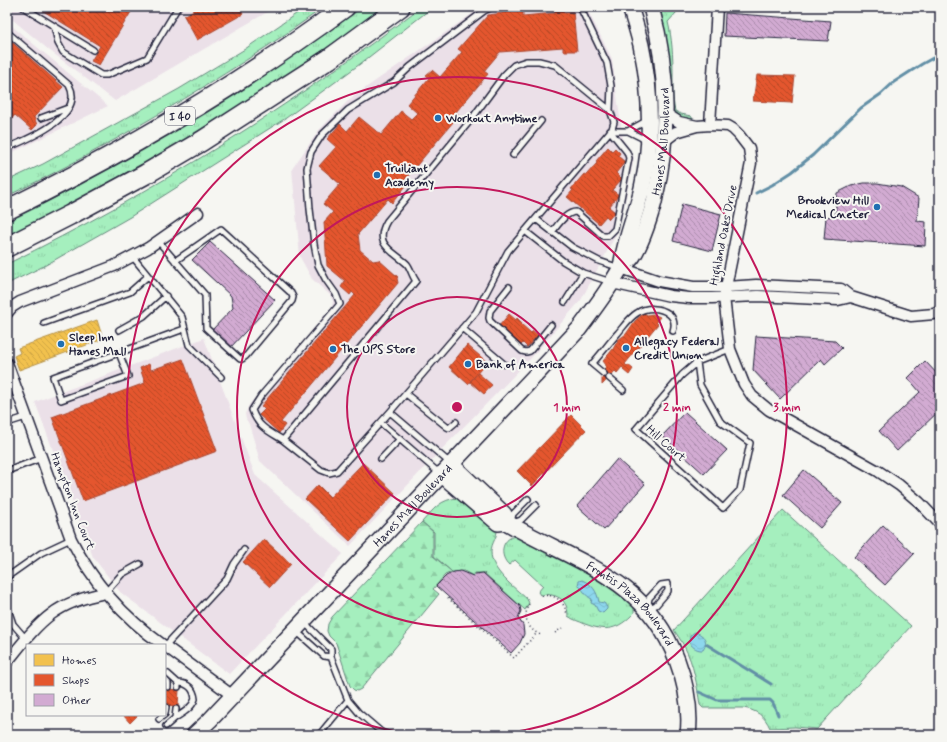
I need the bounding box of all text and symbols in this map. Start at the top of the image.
street label: Hanes Mall Boulevard [649,87,674,197]
road number: I 40 [165,107,195,125]
place label: Workout Anytime [445,111,538,127]
marker: Workout Anytime [433,113,443,123]
place label: Truiliant Academy [385,161,434,191]
marker: Truiliant Academy [372,170,382,180]
street label: Highland Oaks Drive [706,184,743,287]
place label: Brookview Hill Medical Cneter [786,193,870,223]
marker: Brookview Hill Medical Cneter [872,202,882,212]
place label: Sleep Inn Hanes Mall [69,330,127,360]
place label: Allegacy Federal Credit Union [634,334,719,364]
marker: Sleep Inn Hanes Mall [56,339,66,349]
place label: The UPS Store [341,342,416,358]
marker: Allegacy Federal Credit Union [621,343,631,353]
marker: The UPS Store [328,344,338,354]
place label: Bank of America [476,357,565,373]
marker: Bank of America [463,359,473,369]
centre of rings [450,400,464,414]
text: 1 min [553,400,581,416]
text: 2 min [663,400,691,416]
text: 3 min [773,400,801,416]
street label: Hill Court [642,422,689,466]
street label: Hampton Inn Court [46,450,98,552]
street label: Hanes Mall Boulevard [370,461,456,551]
street label: Frontis Plaza Boulevard [583,558,677,649]
legend [26,644,166,716]
text: Homes [62,653,97,669]
text: Shops [62,673,89,689]
text: Other [62,693,91,709]

